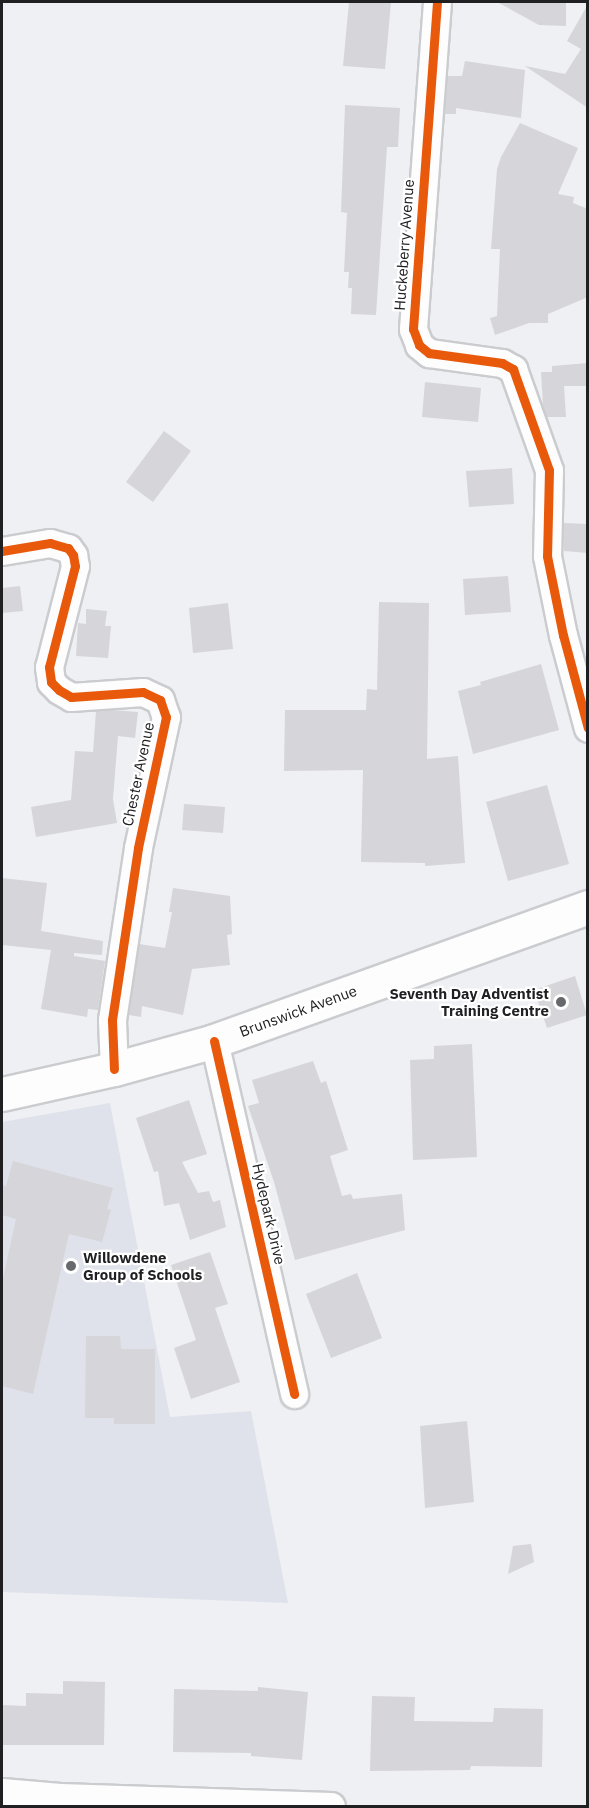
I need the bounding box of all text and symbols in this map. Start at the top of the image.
street label: Huckeberry Avenue [390,179,418,311]
street label: Chester Avenue [118,720,158,828]
street label: Brunswick Avenue [237,981,359,1041]
place label: Seventh Day Adventist Training Centre [389,984,549,1019]
marker: Seventh Day Adventist Training Centre [554,995,568,1009]
street label: Hydepark Drive [249,1162,289,1266]
place label: Willowdene Group of Schools [83,1248,202,1283]
marker: Willowdene Group of Schools [64,1259,78,1273]

